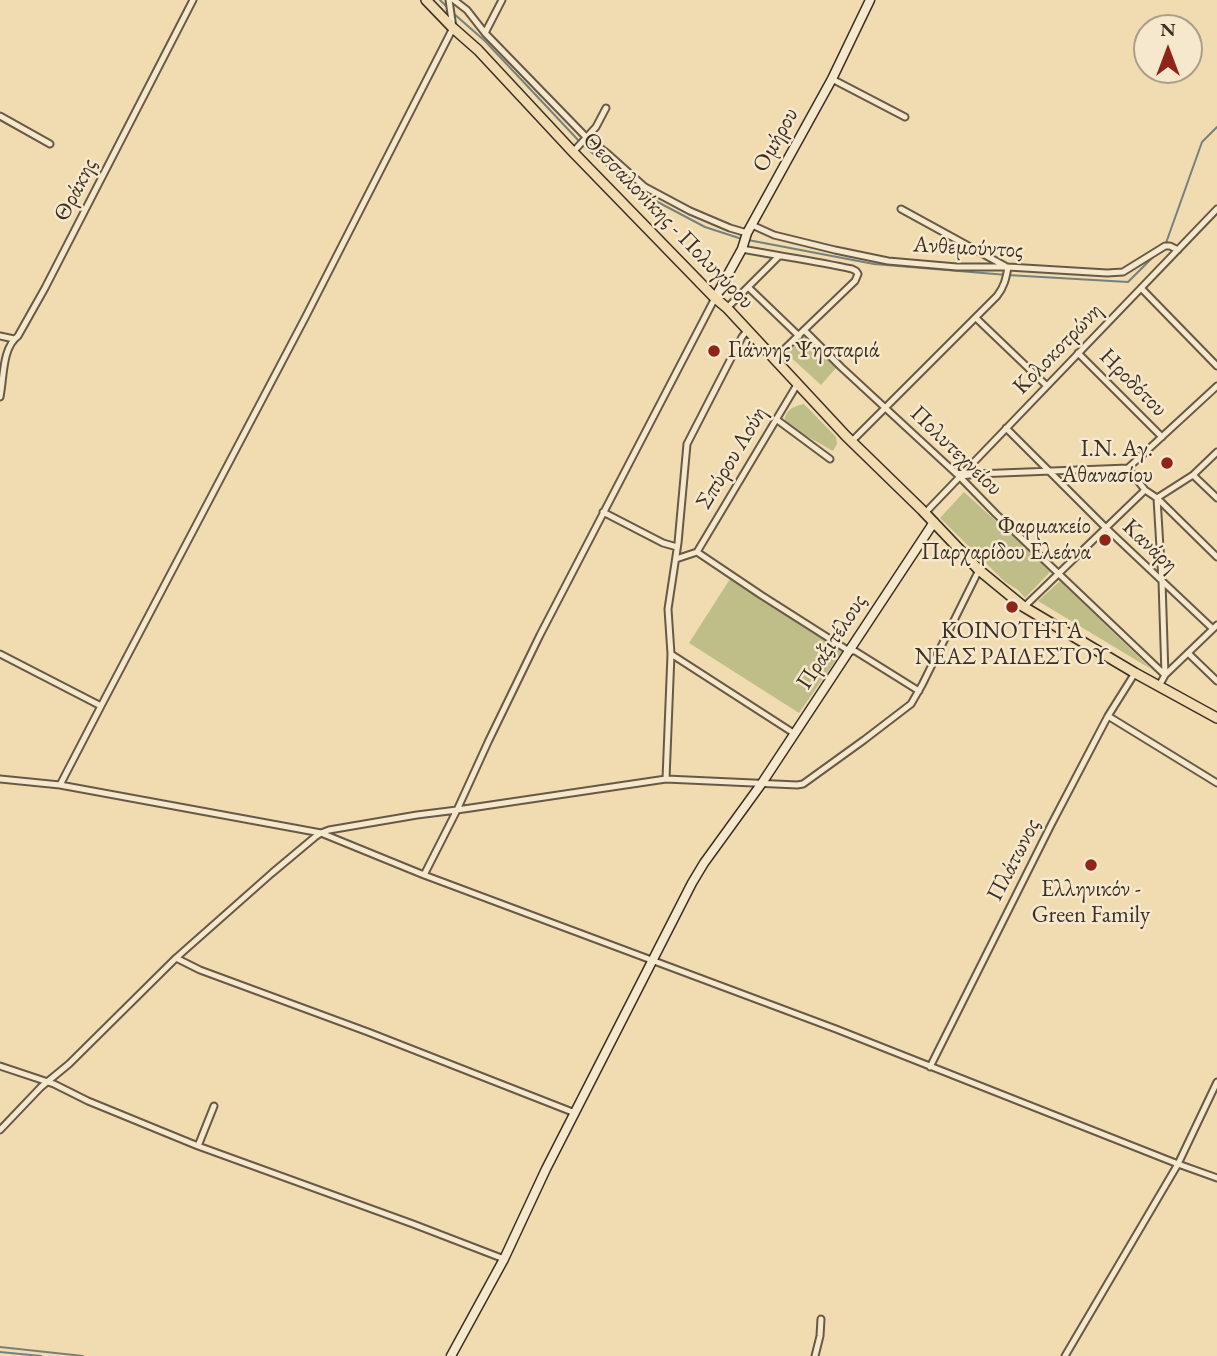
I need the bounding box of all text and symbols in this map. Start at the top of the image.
north arrow [1133,14,1203,84]
text: N [1160,17,1176,42]
street label: Ομήρου [747,103,805,177]
street label: Θεσσαλονίκης - Πολυγύρου [576,127,760,315]
street label: Θράκης [48,154,104,226]
street label: Ανθεμούντος [912,231,1024,265]
street label: Κολοκοτρώνη [1007,297,1109,401]
place label: Γιάννης Ψησταριά [728,337,879,365]
marker: Γιάννης Ψησταριά [706,343,722,359]
street label: Ηροδότου [1093,343,1173,423]
street label: Πολυτεχνείου [904,400,1008,502]
street label: Σπύρου Λούη [691,402,773,514]
place label: Ι.Ν. Αγ. Αθανασίου [1061,436,1153,490]
marker: Ι.Ν. Αγ. Αθανασίου [1159,455,1175,471]
place label: Φαρμακείο Παρχαρίδου Ελεάνα [921,513,1091,567]
street label: Κανάρη [1116,513,1184,579]
marker: Φαρμακείο Παρχαρίδου Ελεάνα [1097,532,1113,548]
street label: Πραξιτέλους [791,589,873,695]
marker: ΚΟΙΝΟΤΗΤΑ ΝΕΑΣ ΡΑΙΔΕΣΤΟΥ [1004,599,1020,615]
place label: ΚΟΙΝΟΤΗΤΑ ΝΕΑΣ ΡΑΙΔΕΣΤΟΥ [915,618,1109,672]
street label: Πλάτωνος [981,814,1047,906]
marker: Ελληνικόν - Green Family [1083,857,1099,873]
place label: Ελληνικόν - Green Family [1032,876,1150,930]

